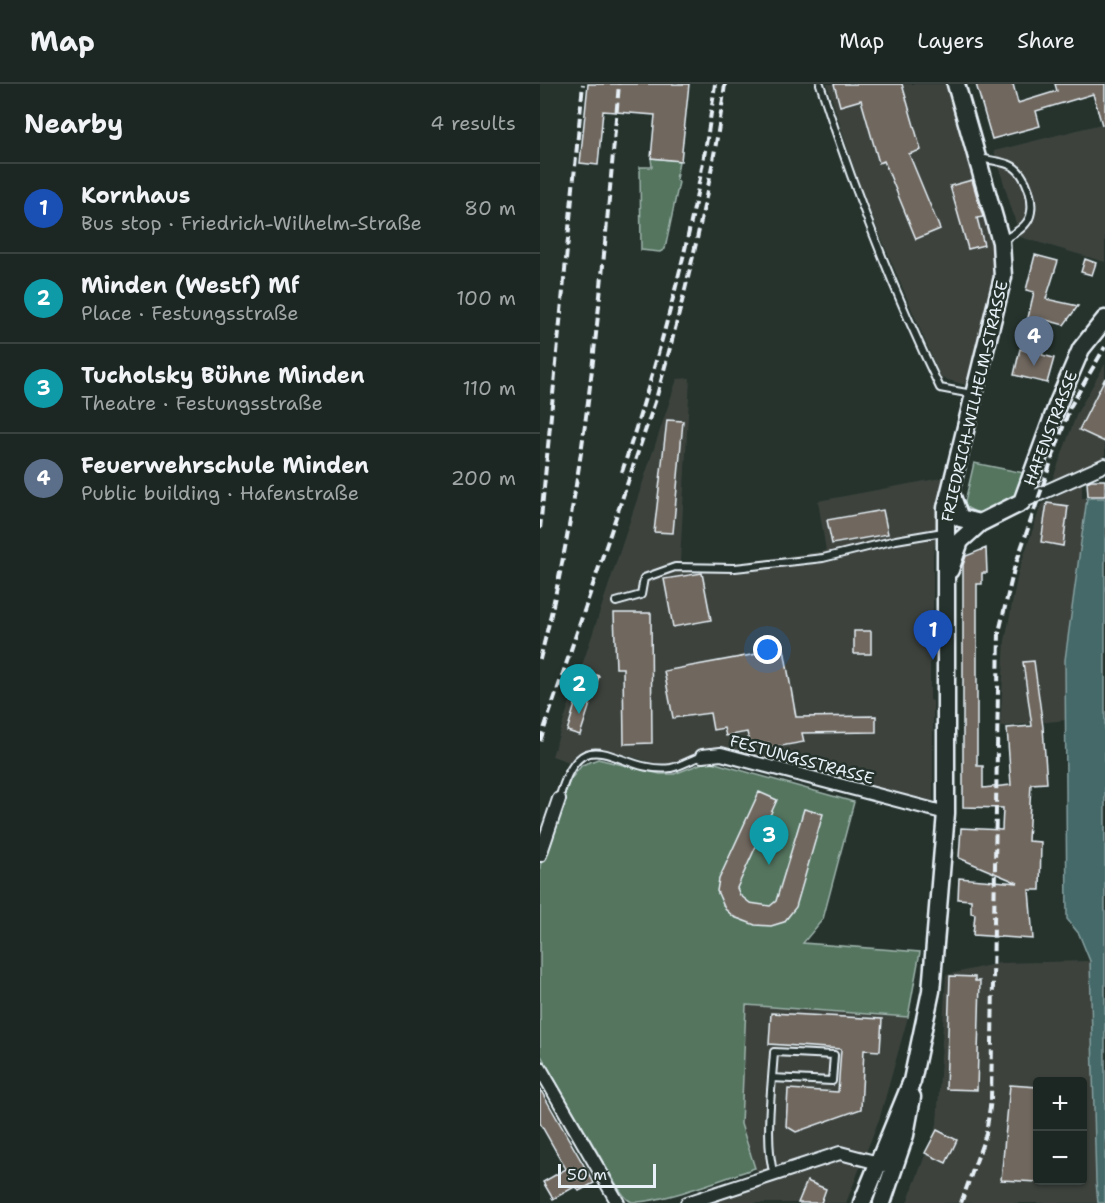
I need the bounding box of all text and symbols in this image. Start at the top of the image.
text: Map [30,22,95,60]
text: Map [839,27,884,55]
text: Layers [917,27,984,55]
text: Share [1017,27,1075,55]
text: Nearby [24,106,123,141]
text: 4 results [430,110,516,136]
text: Kornhaus [81,181,190,210]
text: 1 [39,195,48,221]
text: 80 m [464,195,516,221]
text: Bus stop · Friedrich-Wilhelm-Straße [81,210,422,236]
text: Minden (Westf) Mf [81,271,300,300]
street label: FRIEDRICH-WILHELM-STRASSE [936,278,1013,524]
text: 2 [37,285,51,311]
text: 100 m [456,285,516,311]
text: Place · Festungsstraße [81,300,299,326]
pin: 4 [1014,316,1054,366]
text: Tucholsky Bühne Minden [81,361,365,390]
street label: HAFENSTRASSE [1019,368,1082,489]
text: 3 [37,375,51,401]
text: 110 m [462,375,516,401]
text: Theatre · Festungsstraße [81,390,323,416]
text: Feuerwehrschule Minden [81,451,369,480]
text: 4 [37,465,51,491]
text: 200 m [451,465,516,491]
text: Public building · Hafenstraße [81,480,359,506]
pin: 1 [914,610,952,660]
your location [753,635,782,664]
pin: 2 [560,664,598,714]
street label: FESTUNGSSTRASSE [728,730,876,789]
pin: 3 [750,816,788,865]
map controls [1033,1077,1087,1185]
button: + [1033,1077,1087,1131]
button: − [1033,1131,1087,1185]
scale bar [558,1161,656,1188]
text: 50 m [567,1164,607,1185]

